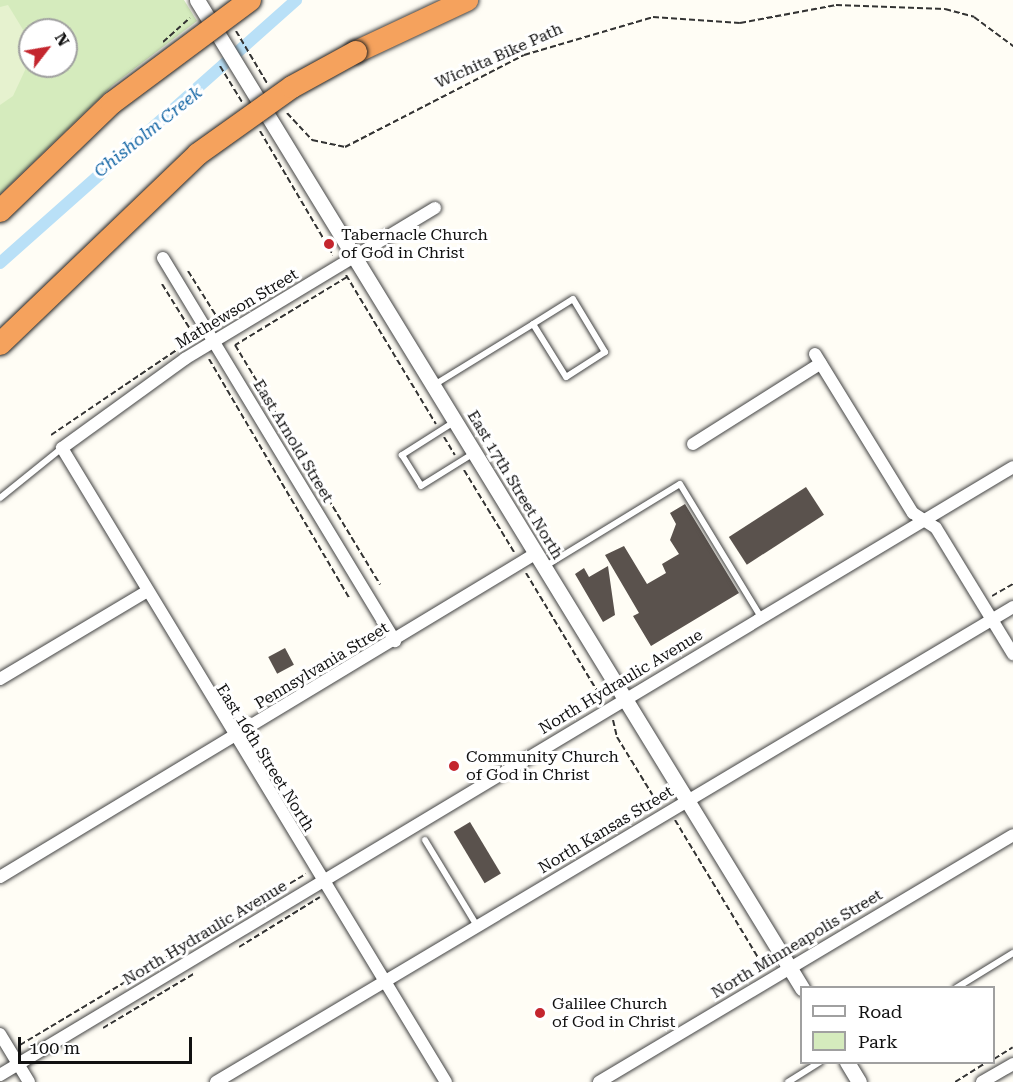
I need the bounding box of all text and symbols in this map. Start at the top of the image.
north arrow [18,18,78,78]
street label: Wichita Bike Path [432,19,566,93]
text: N [51,29,73,50]
water label: Chisholm Creek [90,82,206,182]
place label: Tabernacle Church of God in Christ [341,225,488,263]
marker: Tabernacle Church of God in Christ [322,237,336,251]
street label: Mathewson Street [172,265,302,353]
street label: East Arnold Street [249,376,337,506]
street label: East 17th Street North [463,407,567,563]
street label: Pennsylvania Street [252,618,392,714]
street label: North Hydraulic Avenue [536,625,706,739]
street label: East 16th Street North [212,681,318,835]
place label: Community Church of God in Christ [466,747,619,785]
marker: Community Church of God in Christ [447,759,461,773]
street label: North Kansas Street [535,782,677,878]
street label: North Hydraulic Avenue [120,876,290,990]
street label: North Minneapolis Street [708,885,886,1003]
legend [800,986,995,1064]
place label: Galilee Church of God in Christ [552,994,675,1032]
text: Road [858,1001,902,1022]
marker: Galilee Church of God in Christ [533,1006,547,1020]
scale bar [21,1025,195,1063]
text: Park [858,1031,898,1052]
text: 100 m [29,1037,80,1058]

